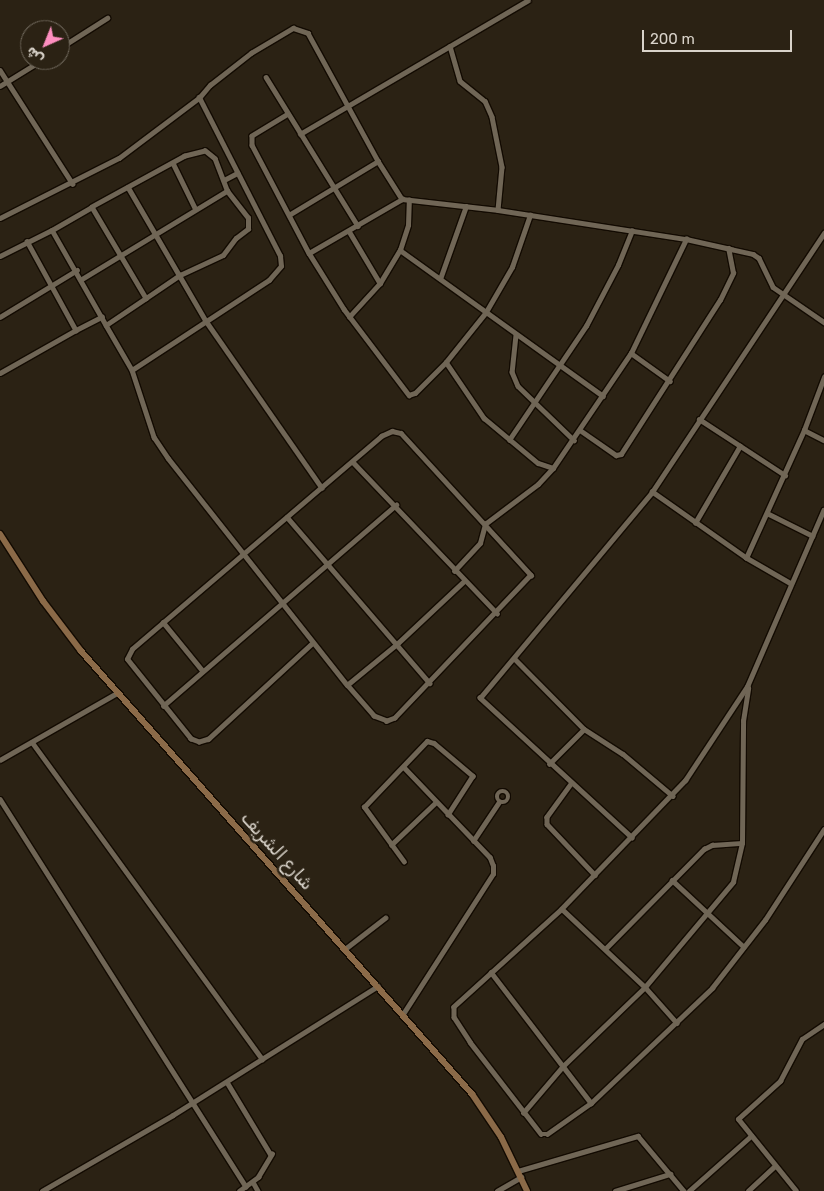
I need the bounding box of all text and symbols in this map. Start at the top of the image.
north arrow [20,20,70,70]
scale bar [644,20,794,52]
text: 200 m [650,30,695,48]
text: ش [23,43,47,68]
street label: شارع الشريف [236,807,318,895]

